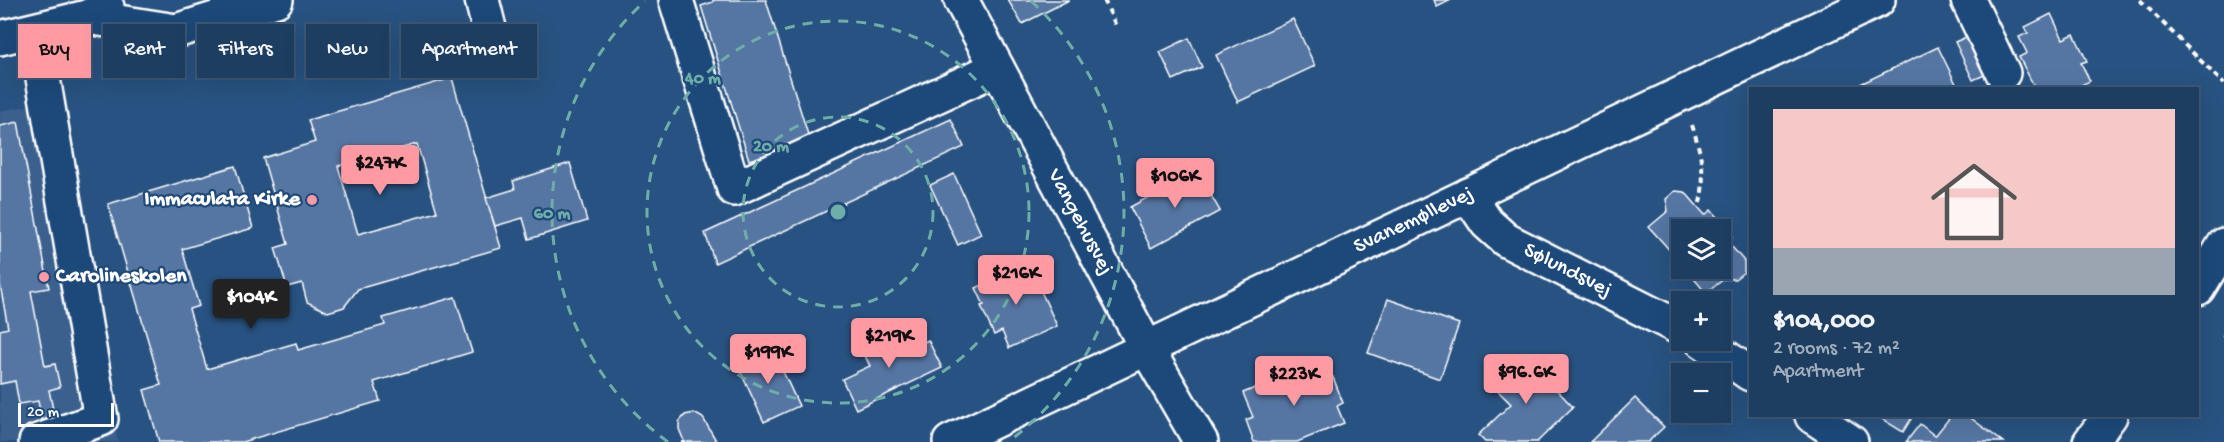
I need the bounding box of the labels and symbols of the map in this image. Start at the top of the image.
text: 40 m [684,69,721,90]
text: 20 m [753,137,789,158]
pin: $247K [338,145,422,196]
pin: $106K [1133,158,1217,209]
street label: Vangehusvej [1040,164,1118,280]
street label: Svanemøllevej [1350,181,1478,261]
place label: Immaculata Kirke [144,187,301,213]
marker: Immaculata Kirke [305,193,319,207]
centre of rings [828,202,848,222]
text: 60 m [534,204,570,225]
street label: Sølundsvej [1519,238,1616,304]
pin: $216K [974,255,1058,306]
place label: Carolineskolen [55,264,187,290]
marker: Carolineskolen [37,270,51,284]
pin: $104K [209,279,293,330]
pin: $219K [847,318,931,369]
pin: $199K [726,334,810,385]
pin: $96.6K [1477,354,1575,405]
pin: $223K [1252,356,1336,407]
scale bar [18,400,114,428]

